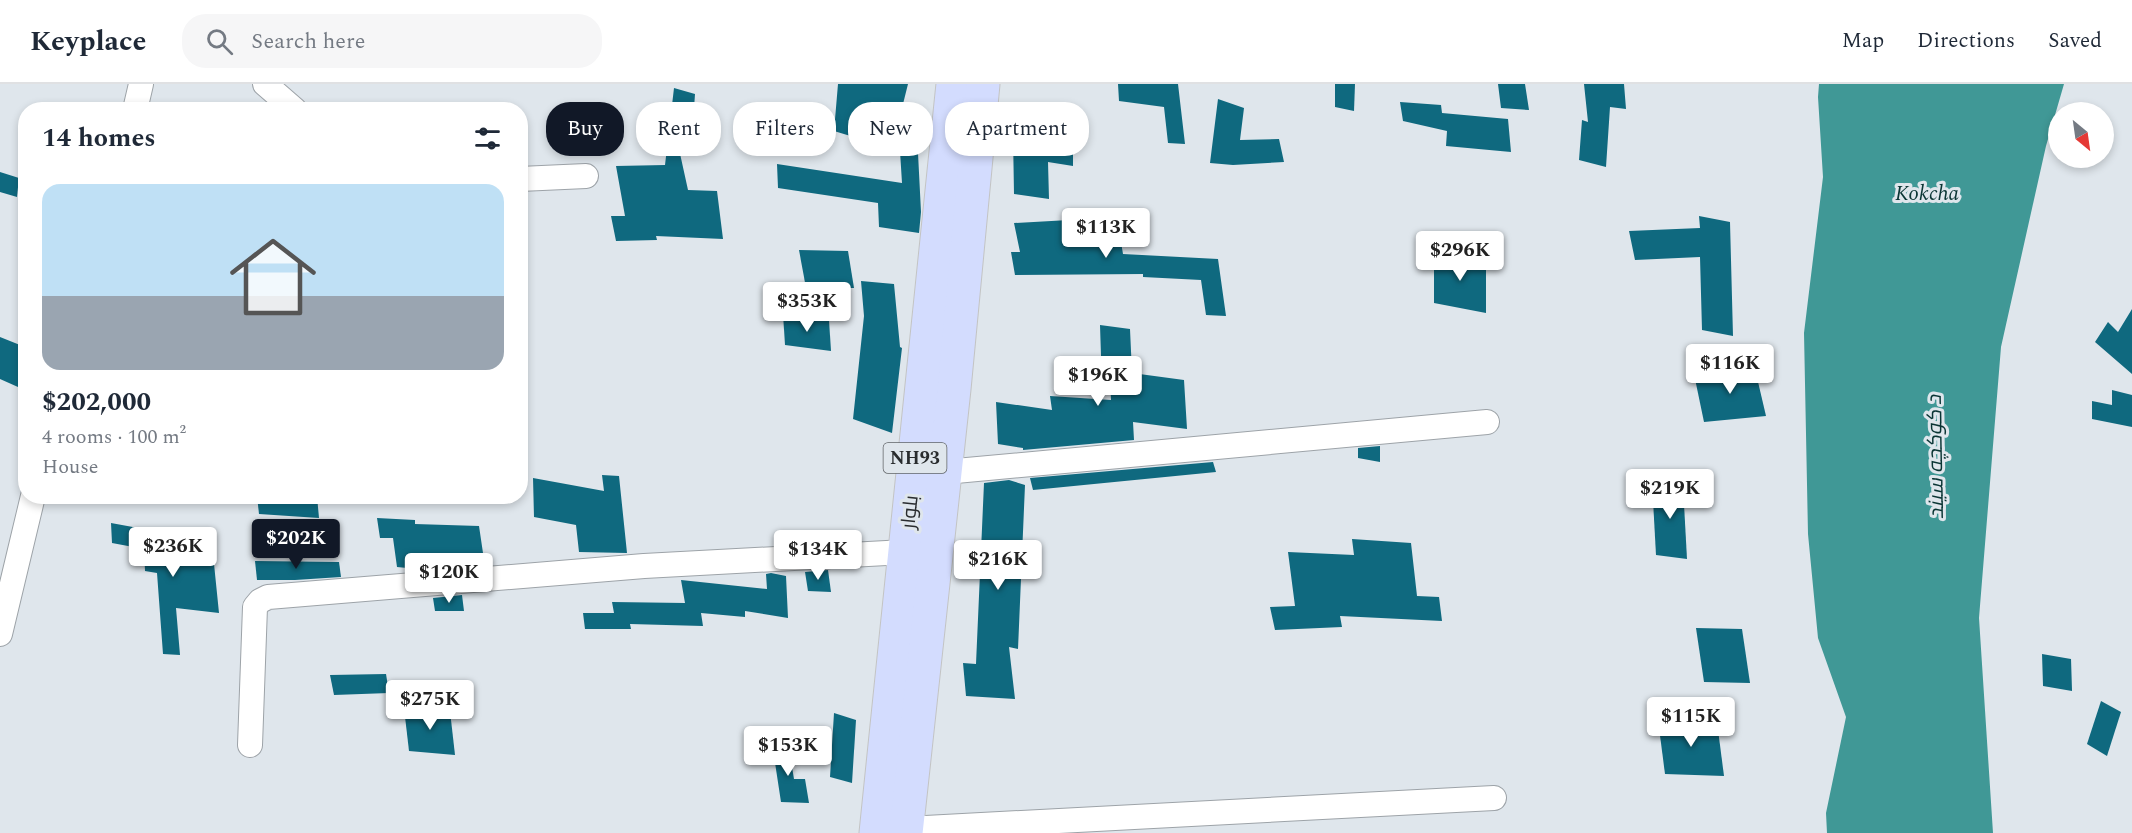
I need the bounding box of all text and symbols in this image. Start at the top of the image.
search box [182,14,602,68]
text: Keyplace [30,20,146,63]
icon: search [203,25,236,58]
text: Search here [251,25,365,58]
text: Map [1842,25,1884,57]
text: Directions [1917,25,2015,57]
text: Saved [2048,25,2102,57]
chip: Buy [546,102,624,156]
chip: Rent [636,102,721,156]
chip: Filters [733,102,836,156]
chip: New [848,102,933,156]
chip: Apartment [945,102,1089,156]
north arrow [2048,102,2114,168]
map controls [2048,102,2114,168]
text: 14 homes [42,118,156,158]
icon: filters [471,122,504,155]
water label: Kokcha [1895,178,1959,210]
pin: $113K [1064,208,1148,259]
text: $113K [1076,212,1136,242]
icon: home [219,223,327,331]
pin: $296K [1418,231,1502,282]
text: $296K [1430,235,1490,265]
pin: $353K [765,282,849,333]
text: $353K [777,286,837,316]
pin: $116K [1688,344,1772,395]
text: $116K [1700,348,1760,378]
pin: $196K [1056,356,1140,407]
text: $196K [1068,360,1128,390]
text: $202,000 [42,382,151,422]
water label: د کوکچه سیند [1919,394,1953,519]
text: 4 rooms · 100 m² [42,422,186,452]
road number: NH93 [884,443,946,473]
text: House [42,452,99,482]
pin: $219K [1628,469,1712,520]
text: $219K [1640,473,1700,503]
street label: بلوار [893,494,927,531]
pin: $202K [254,519,338,570]
text: $202K [266,523,326,553]
pin: $236K [131,527,215,578]
pin: $134K [776,530,860,581]
text: $236K [143,531,203,561]
text: $134K [788,534,848,564]
pin: $216K [956,540,1040,591]
text: $216K [968,544,1028,574]
pin: $120K [407,553,491,604]
text: $120K [419,557,479,587]
pin: $275K [388,680,472,731]
text: $275K [400,684,460,714]
pin: $115K [1649,697,1733,748]
text: $115K [1661,701,1721,731]
pin: $153K [746,726,830,777]
text: $153K [758,730,818,760]

